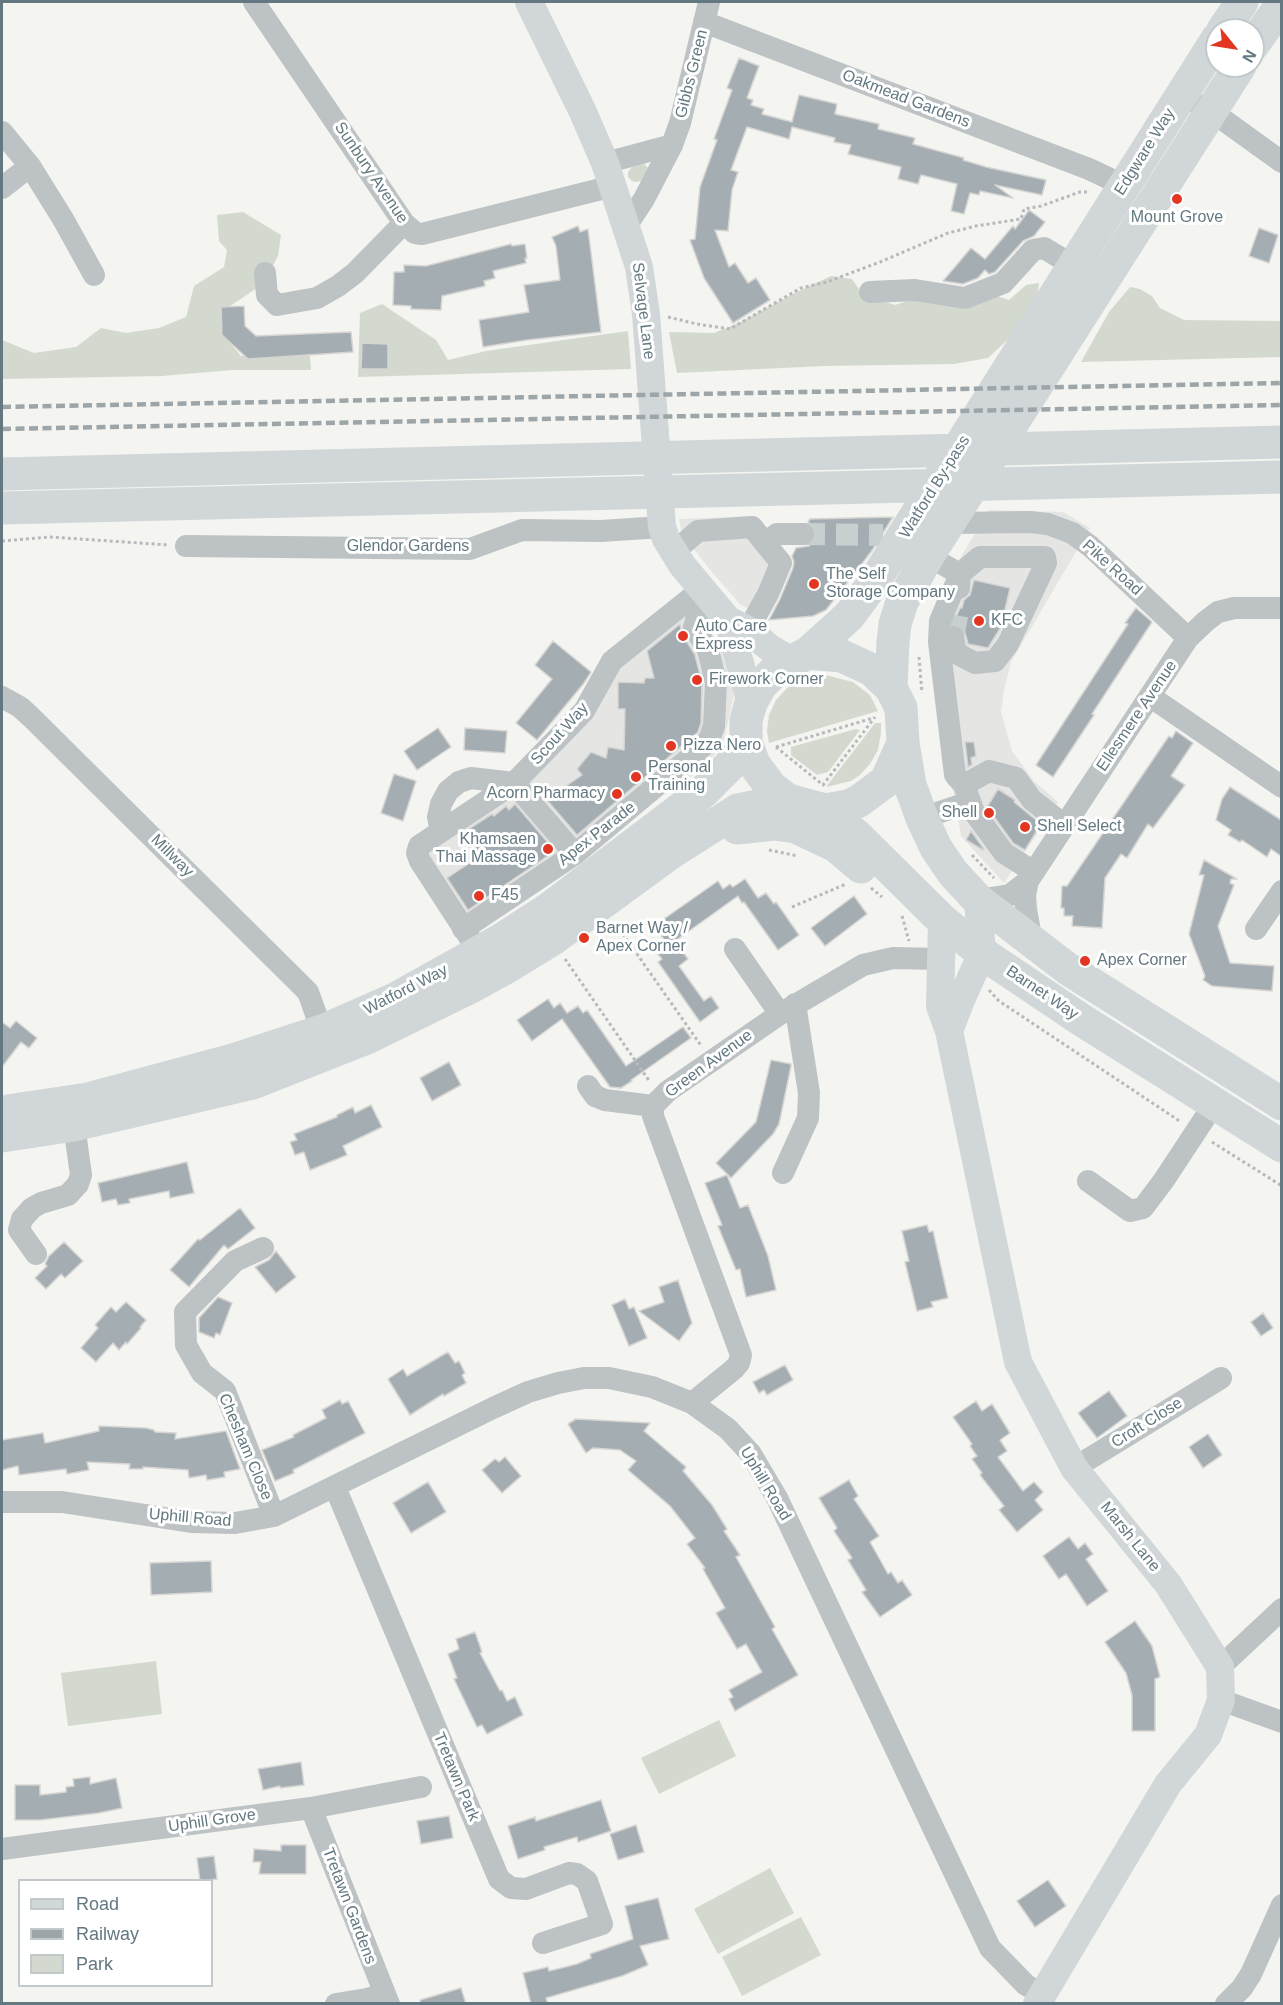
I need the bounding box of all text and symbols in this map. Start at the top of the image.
north arrow [1205,18,1265,78]
street label: Gibbs Green [672,28,712,120]
text: N [1239,47,1260,66]
street label: Oakmead Gardens [839,66,973,132]
street label: Edgware Way [1111,105,1179,199]
street label: Sunbury Avenue [330,119,412,227]
marker: Mount Grove [1170,192,1184,206]
place label: Mount Grove [1131,208,1223,228]
street label: Selvage Lane [628,261,658,361]
street label: Watford By-pass [896,432,974,542]
street label: Pike Road [1078,536,1146,600]
street label: Glendor Gardens [347,537,469,557]
place label: The Self Storage Company [826,565,955,603]
marker: The Self Storage Company [807,577,821,591]
place label: KFC [991,611,1023,631]
marker: KFC [972,614,986,628]
place label: Auto Care Express [695,617,767,655]
marker: Auto Care Express [676,629,690,643]
street label: Ellesmere Avenue [1093,657,1181,775]
place label: Firework Corner [709,670,824,690]
marker: Firework Corner [690,673,704,687]
street label: Scout Way [527,699,593,769]
place label: Pizza Nero [683,736,761,756]
marker: Pizza Nero [664,739,678,753]
place label: Personal Training [648,758,711,796]
marker: Personal Training [629,770,643,784]
place label: Acorn Pharmacy [487,784,605,804]
marker: Acorn Pharmacy [610,787,624,801]
street label: Apex Parade [555,798,639,870]
place label: Shell [941,803,977,823]
marker: Shell [982,806,996,820]
place label: Shell Select [1037,817,1121,837]
marker: Shell Select [1018,820,1032,834]
place label: Khamsaen Thai Massage [436,830,536,868]
street label: Millway [147,831,197,881]
marker: Khamsaen Thai Massage [541,842,555,856]
place label: F45 [491,886,519,906]
marker: F45 [472,889,486,903]
place label: Barnet Way / Apex Corner [596,919,688,957]
marker: Barnet Way / Apex Corner [577,931,591,945]
place label: Apex Corner [1097,951,1187,971]
marker: Apex Corner [1078,954,1092,968]
street label: Watford Way [361,961,451,1019]
street label: Barnet Way [1002,962,1082,1024]
street label: Green Avenue [662,1026,756,1102]
street label: Chesham Close [214,1391,276,1503]
street label: Croft Close [1108,1394,1186,1452]
street label: Uphill Road [735,1444,795,1524]
street label: Marsh Lane [1096,1498,1164,1576]
street label: Uphill Road [148,1505,232,1531]
street label: Tretawn Park [429,1730,483,1824]
street label: Uphill Grove [167,1805,257,1837]
street label: Tretawn Gardens [318,1845,380,1967]
legend [18,1879,213,1987]
text: Road [76,1894,119,1914]
text: Railway [76,1924,139,1944]
text: Park [76,1954,113,1974]

